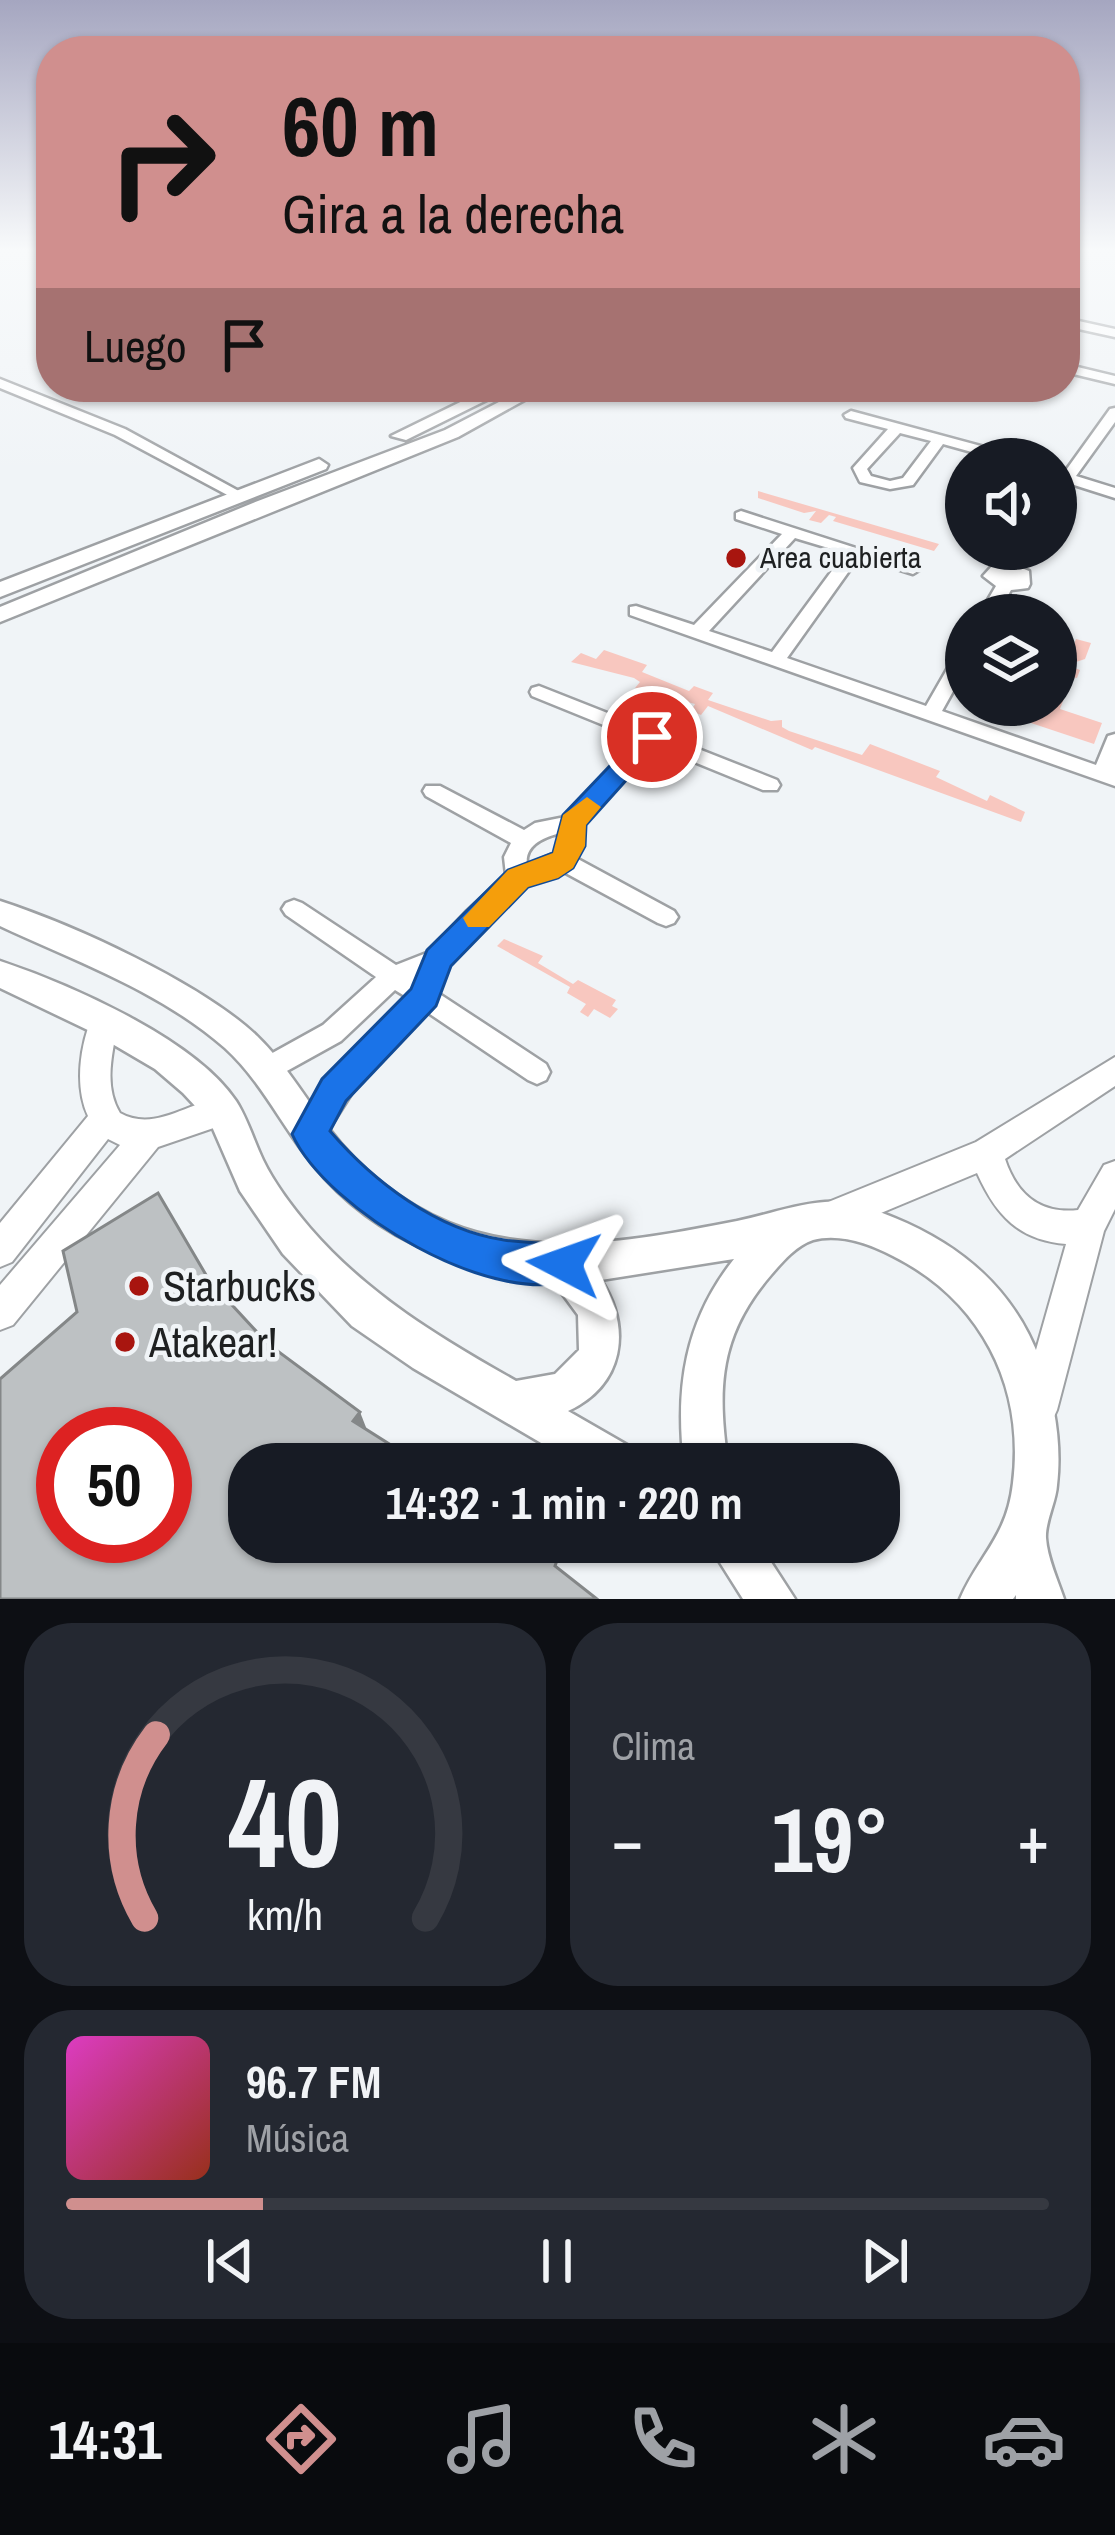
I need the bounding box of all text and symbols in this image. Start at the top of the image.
text: 60 m [282,69,439,182]
icon: right [84,84,240,240]
text: Gira a la derecha [282,177,624,250]
icon: arrive [211,312,277,378]
text: Luego [84,315,187,376]
map controls [945,438,1077,726]
button: sound [945,438,1077,570]
place label: Area cuabierta [759,537,922,577]
marker: Area cuabierta [723,545,749,571]
button: layers [945,594,1077,726]
pin [601,686,703,788]
icon: arrive [619,704,685,770]
position arrow [501,1201,627,1327]
place label: Starbucks [163,1258,316,1314]
marker: Starbucks [126,1273,152,1299]
place label: Atakear! [148,1314,277,1370]
marker: Atakear! [112,1329,138,1355]
speed limit sign: 50 [36,1407,192,1563]
text: 14:32 · 1 min · 220 m [386,1472,742,1533]
text: Clima [612,1720,695,1772]
text: 40 [228,1738,342,1906]
text: 19° [771,1779,889,1900]
text: − [612,1795,643,1884]
text: + [1017,1795,1049,1884]
text: km/h [247,1885,323,1942]
text: 96.7 FM [246,2051,381,2112]
text: Música [246,2112,349,2164]
icon: previous [197,2228,263,2294]
icon: pause [524,2228,590,2294]
icon: next [852,2228,918,2294]
icon: directions [259,2397,343,2481]
icon: music [440,2397,524,2481]
icon: phone [621,2397,705,2481]
icon: climate [802,2397,886,2481]
icon: car [982,2397,1066,2481]
text: 14:31 [48,2403,162,2476]

